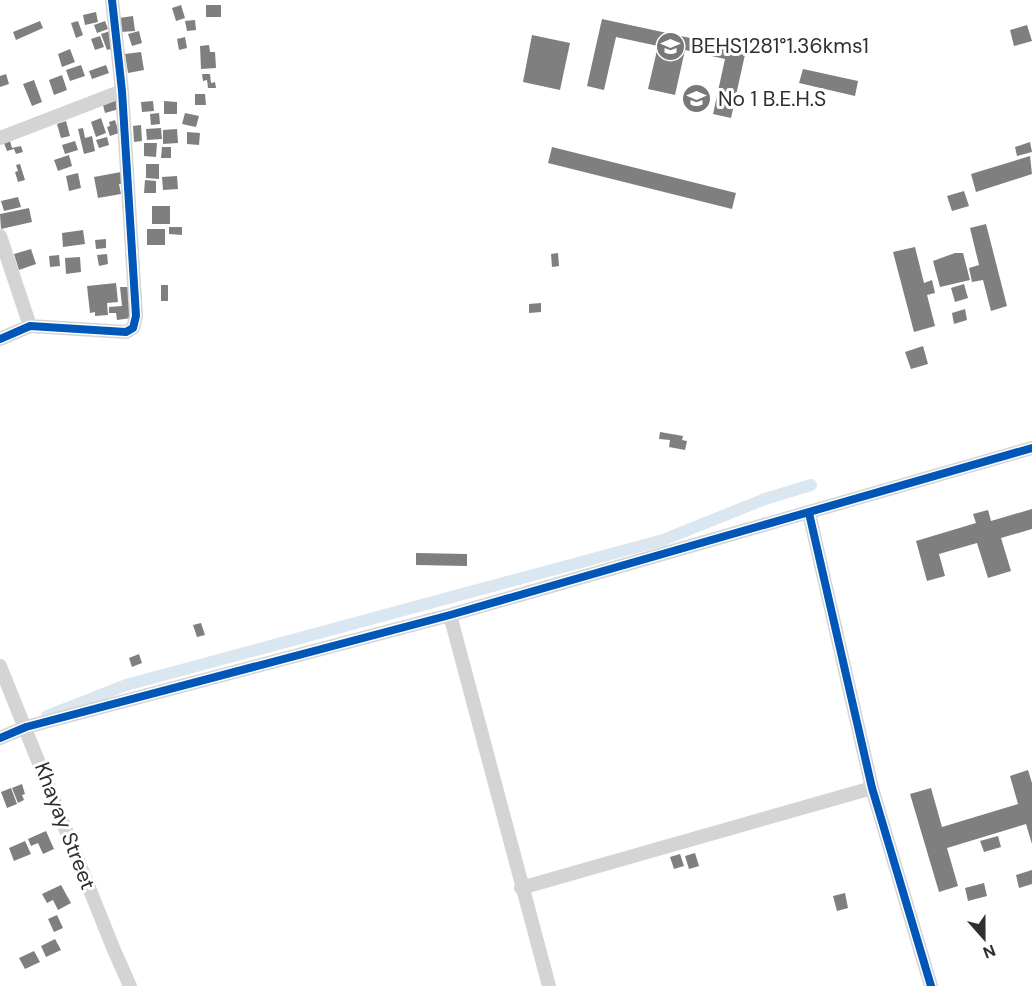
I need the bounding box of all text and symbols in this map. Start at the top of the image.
school or university icon: BEHS1281°1.36kms1 [654,30,686,62]
place label: BEHS1281°1.36kms1 [691,32,869,60]
school or university icon: No 1 B.E.H.S [681,83,713,115]
place label: No 1 B.E.H.S [718,85,826,113]
street label: Khayay Street [28,758,102,894]
north arrow [954,908,1014,968]
text: N [980,940,998,963]

